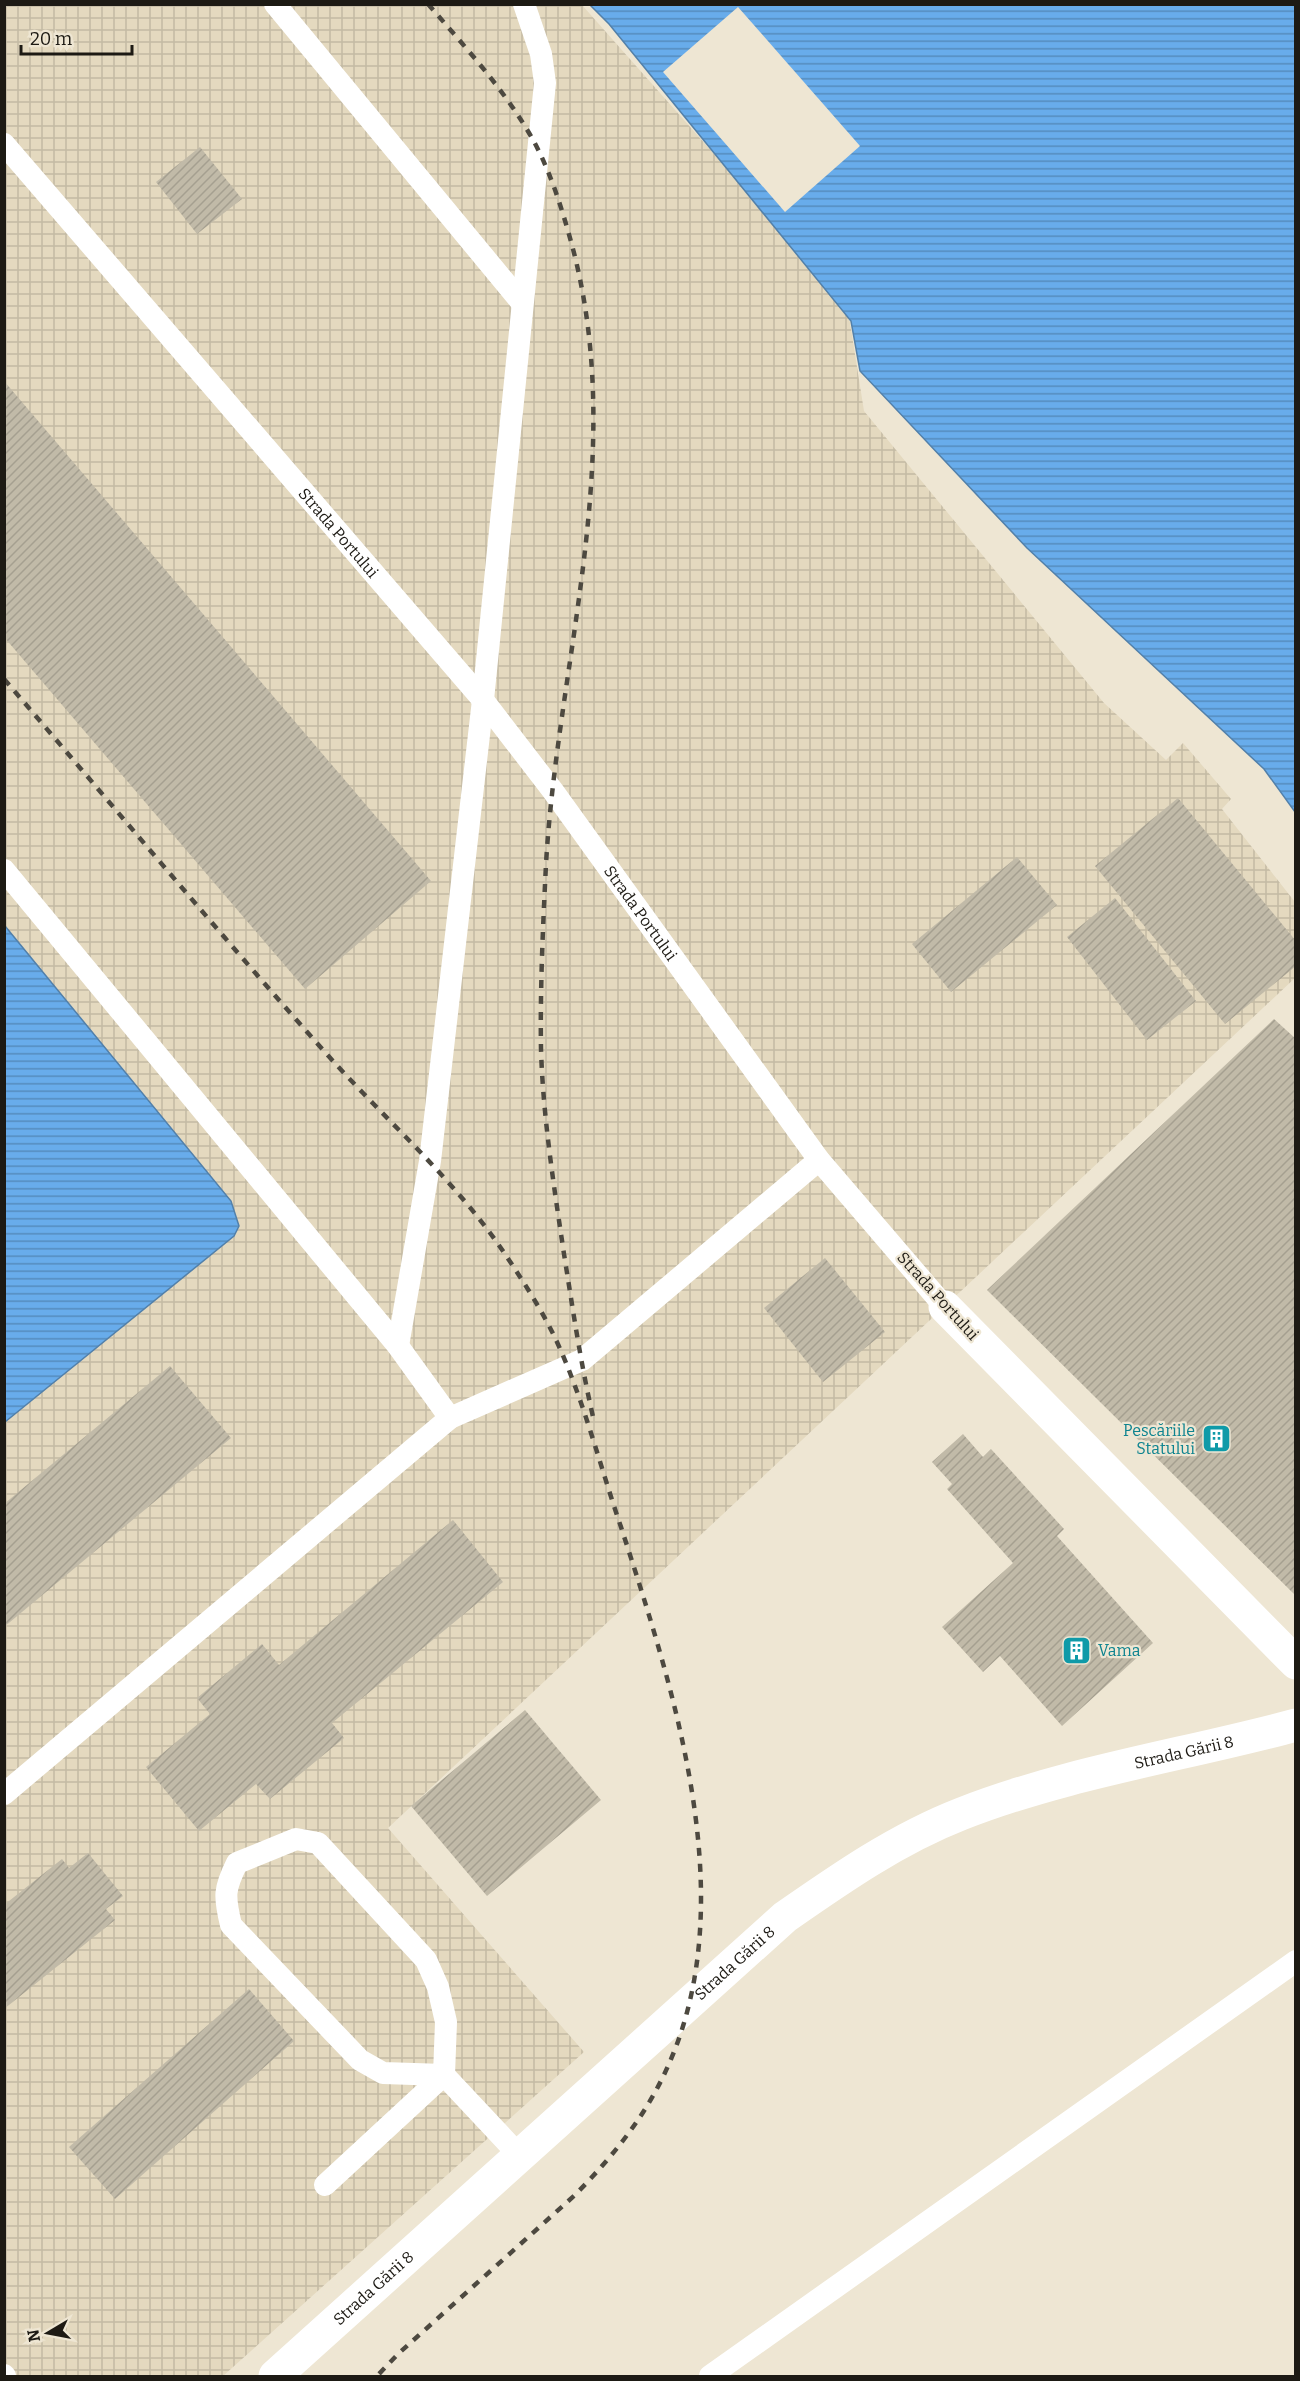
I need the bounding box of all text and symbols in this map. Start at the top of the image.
scale bar [21,18,132,56]
text: 20 m [30,28,72,50]
street label: Strada Portului [295,484,383,582]
street label: Strada Portului [600,862,682,964]
street label: Strada Portului [893,1248,983,1344]
place label: Pescăriile Statului [1123,1421,1195,1458]
building icon: Pescăriile Statului [1200,1423,1232,1455]
building icon: Vama [1061,1634,1093,1666]
place label: Vama [1098,1641,1141,1660]
street label: Strada Gării 8 [1132,1731,1235,1773]
street label: Strada Gării 8 [690,1922,778,2004]
street label: Strada Gării 8 [329,2247,417,2329]
north arrow [18,2303,78,2363]
text: N [23,2328,44,2343]

